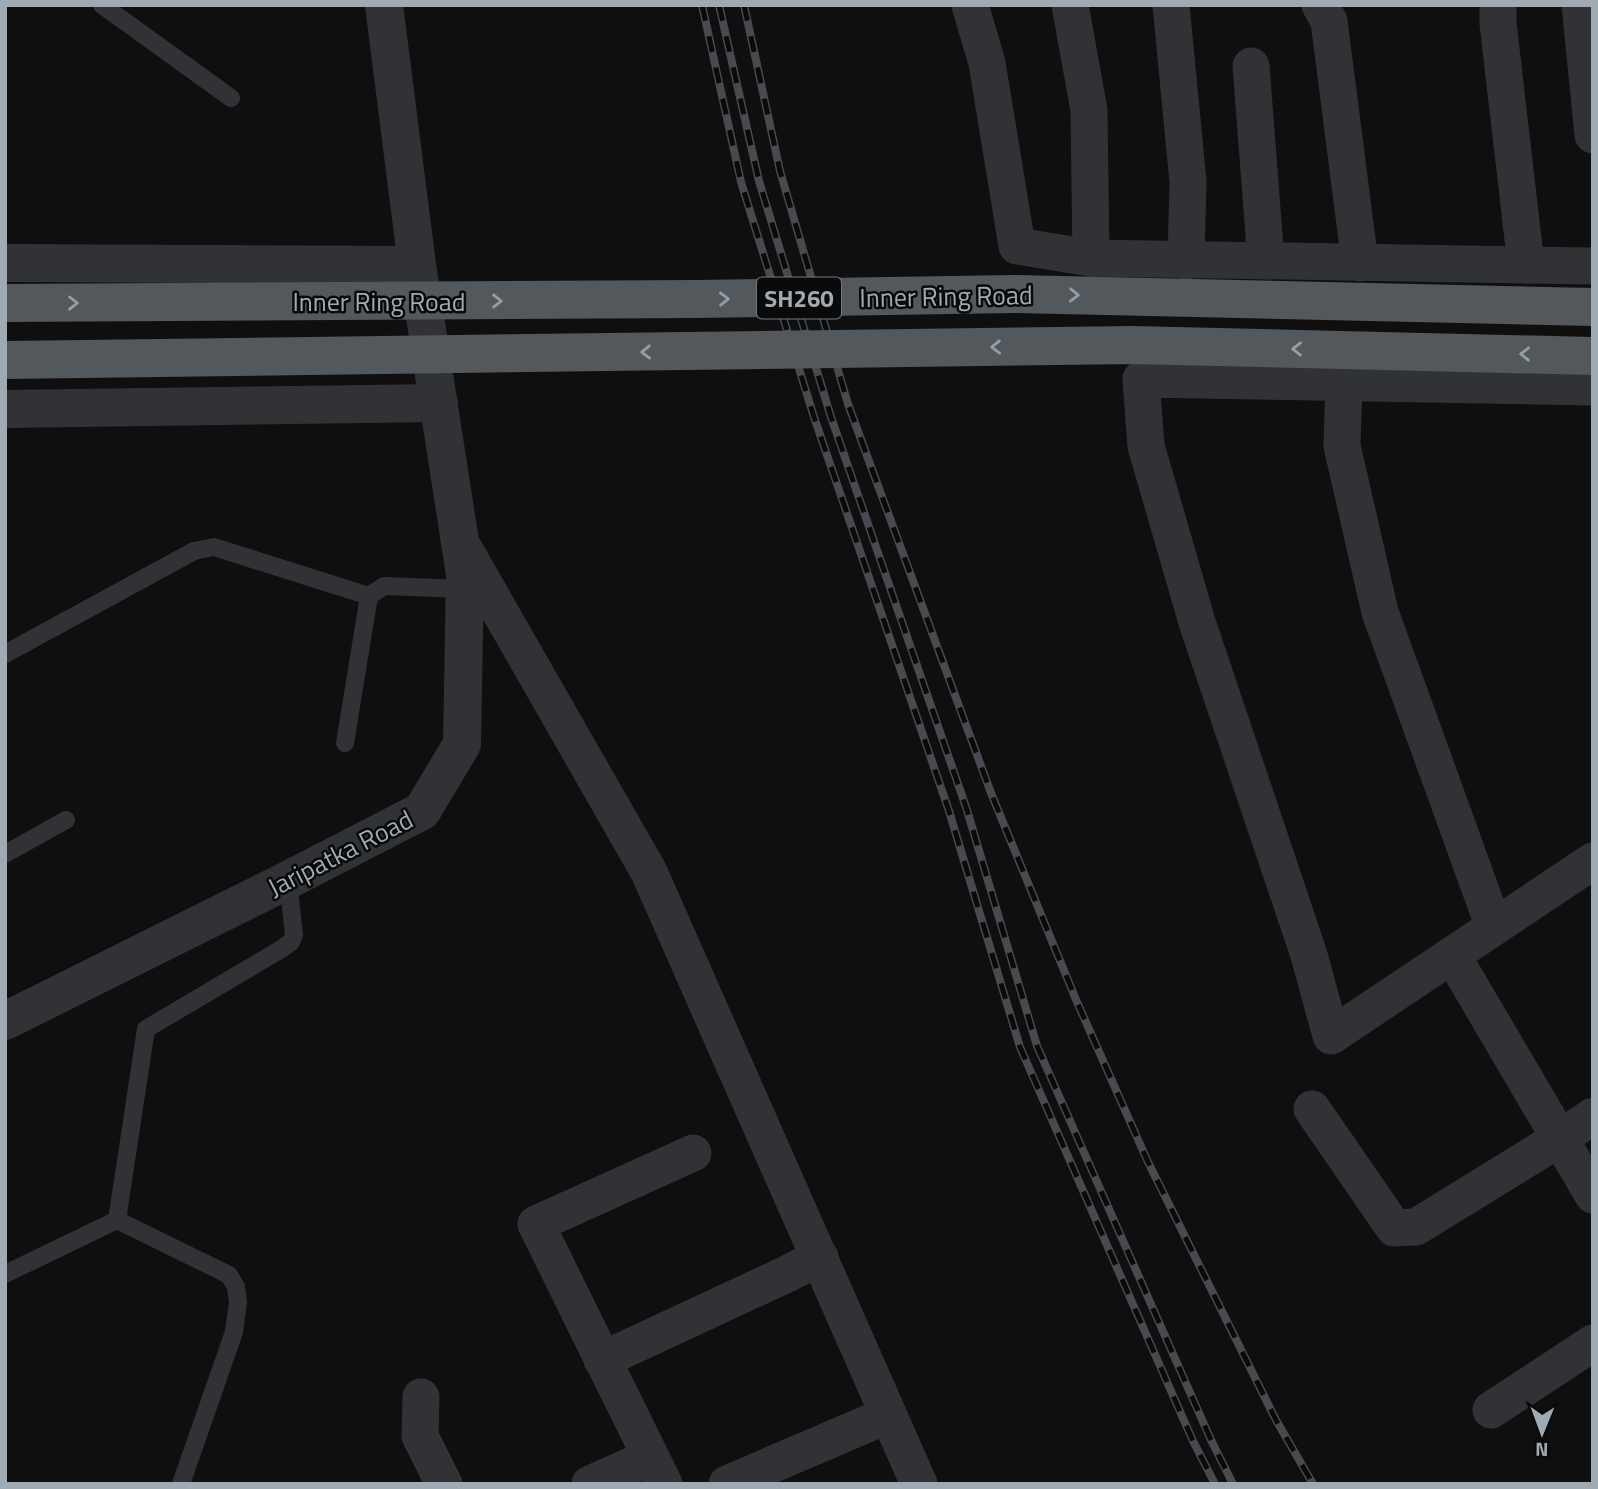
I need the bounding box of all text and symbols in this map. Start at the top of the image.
street label: Inner Ring Road [859,275,1033,317]
road number: SH260 [757,278,841,318]
street label: Inner Ring Road [292,282,466,321]
one-way arrow [1070,287,1080,303]
one-way arrow [720,291,730,307]
one-way arrow [492,293,503,308]
one-way arrow [69,295,79,311]
one-way arrow [990,339,1001,355]
one-way arrow [1291,341,1302,357]
one-way arrow [640,344,651,360]
one-way arrow [1519,346,1529,362]
street label: Jaripatka Road [261,800,419,906]
north arrow [1507,1398,1577,1468]
text: N [1535,1436,1549,1465]

